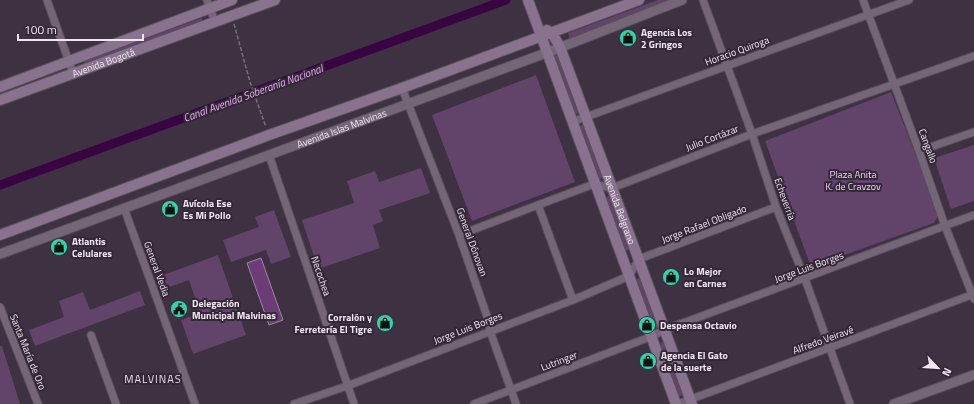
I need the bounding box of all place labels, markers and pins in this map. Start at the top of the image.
place label: Agencia Los 2 Gringos [641,25,692,52]
shop icon: Agencia Los 2 Gringos [618,28,638,48]
place label: Avícola Ese Es Mi Pollo [183,196,232,223]
shop icon: Avícola Ese Es Mi Pollo [160,199,180,219]
place label: Atlantis Celulares [72,234,112,261]
shop icon: Atlantis Celulares [49,237,69,257]
place label: Lo Mejor en Carnes [684,264,727,291]
shop icon: Lo Mejor en Carnes [661,267,681,287]
place label: Delegación Municipal Malvinas [192,296,276,323]
public building icon: Delegación Municipal Malvinas [169,299,189,319]
place label: Corralón y Ferretería El Tigre [294,310,372,337]
shop icon: Corralón y Ferretería El Tigre [375,313,395,333]
shop icon: Despensa Octavio [637,315,657,335]
place label: Despensa Octavio [660,318,737,333]
place label: Agencia El Gato de la suerte [661,348,728,375]
shop icon: Agencia El Gato de la suerte [638,351,658,371]

